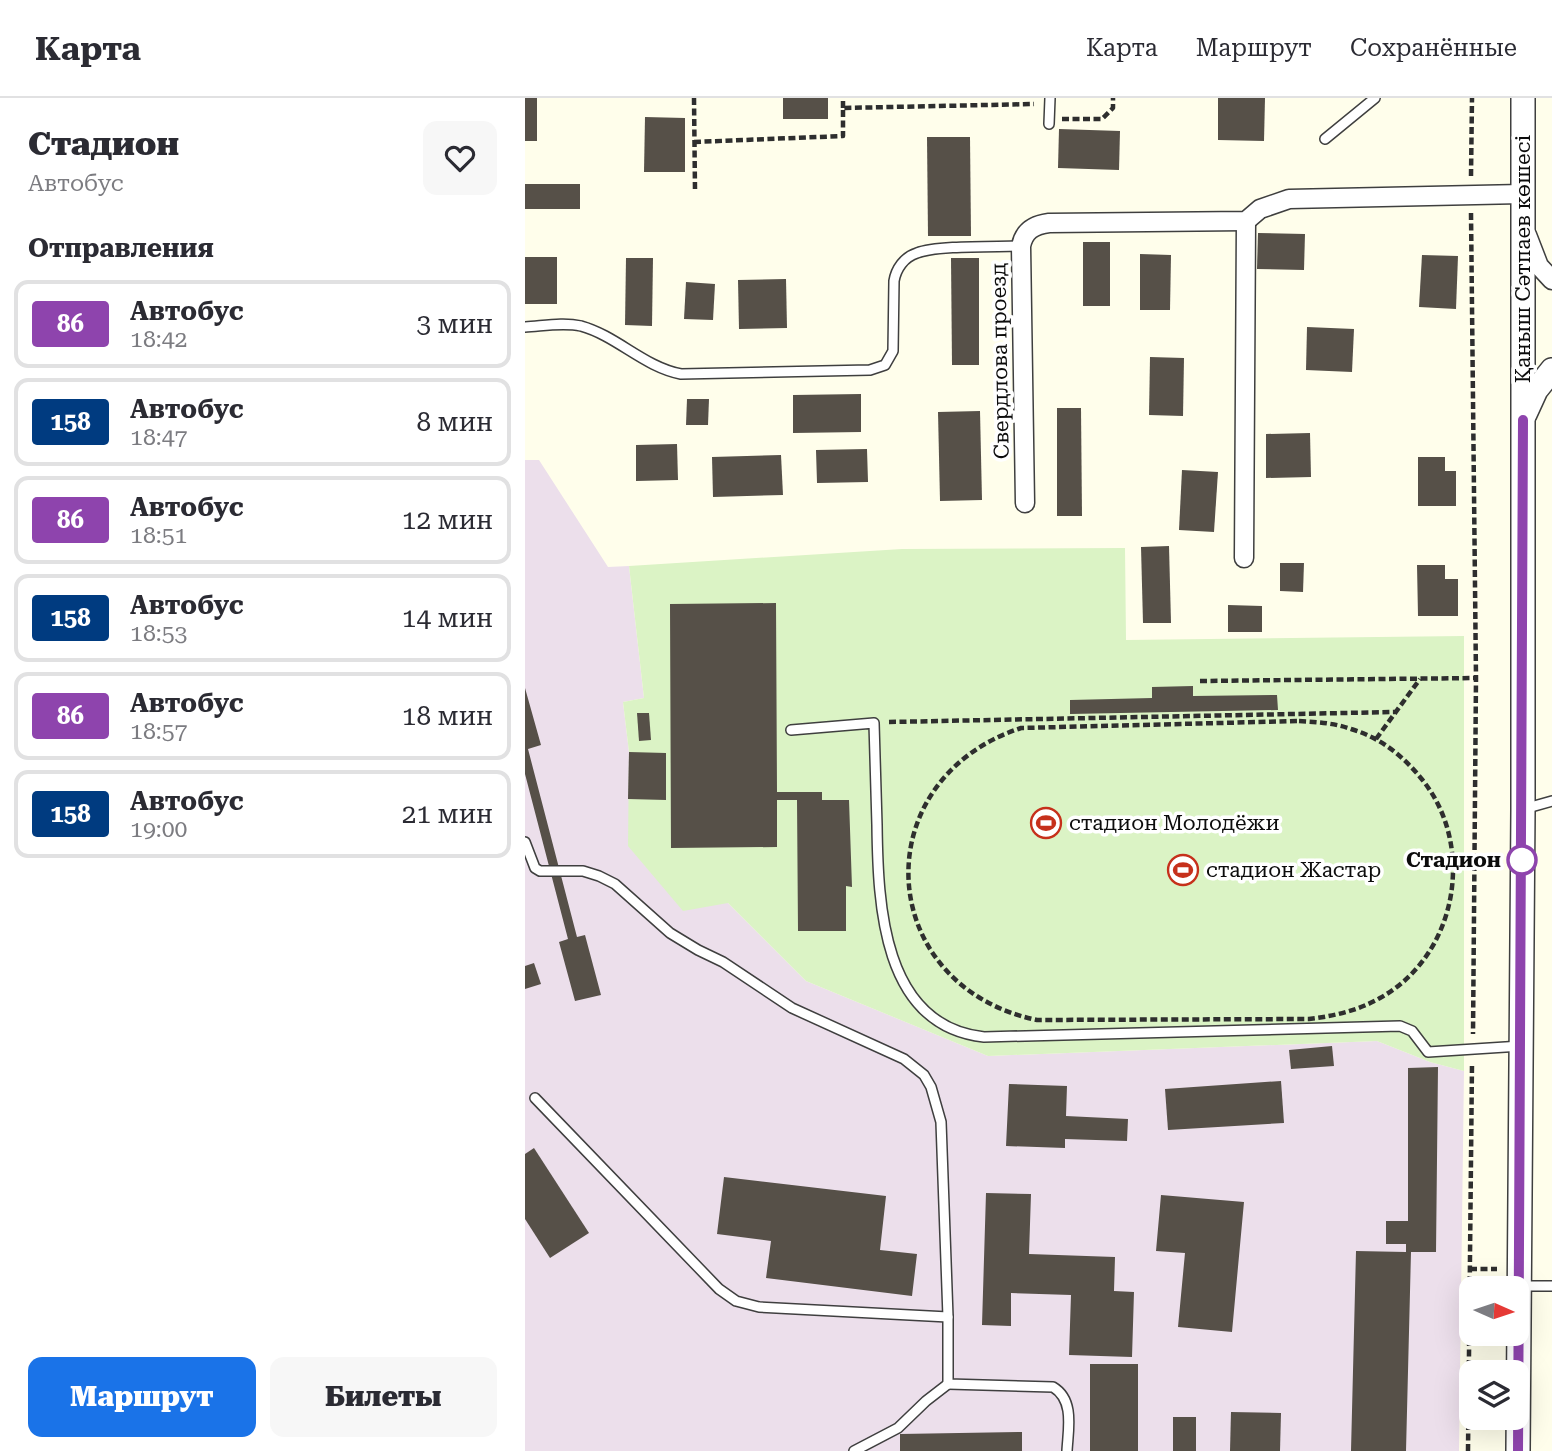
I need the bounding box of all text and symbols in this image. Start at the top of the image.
text: Карта [35,29,141,68]
text: Карта [1086,34,1158,62]
text: Маршрут [1196,34,1312,62]
text: Сохранённые [1350,34,1517,62]
button: heart [423,121,497,195]
text: Стадион [28,124,179,163]
street label: Қаныш Сәтпаев көшесі [1511,135,1535,383]
text: Автобус [28,170,124,197]
text: Отправления [28,233,214,263]
street label: Свердлова проезд [986,263,1014,459]
text: Автобус [130,296,244,326]
text: 3 мин [416,309,493,339]
text: 86 [57,310,84,338]
text: 18:42 [130,326,187,353]
text: Автобус [130,394,244,424]
text: 8 мин [416,407,493,437]
text: 158 [50,408,91,436]
text: 18:47 [130,424,187,451]
text: Автобус [130,492,244,522]
text: 12 мин [402,505,493,535]
text: 86 [57,506,84,534]
text: 18:51 [130,522,187,549]
text: Автобус [130,590,244,620]
text: 14 мин [402,603,493,633]
text: 158 [50,604,91,632]
text: 18:53 [130,620,187,647]
text: Автобус [130,688,244,718]
text: 18 мин [402,701,493,731]
text: 86 [57,702,84,730]
text: 18:57 [130,718,187,745]
text: Автобус [130,786,244,816]
text: 21 мин [402,799,493,829]
text: 158 [50,800,91,828]
sports icon: стадион Молодёжи [1029,806,1063,840]
place label: стадион Молодёжи [1069,811,1280,835]
text: 19:00 [130,816,187,843]
marker: Стадион [1507,845,1537,875]
place label: Стадион [1406,848,1501,872]
sports icon: стадион Жастар [1166,853,1200,887]
place label: стадион Жастар [1206,858,1381,882]
north arrow [1459,1276,1529,1346]
map controls [1459,1276,1529,1430]
button: Маршрут [28,1357,256,1437]
button: Билеты [270,1357,497,1437]
button: layers [1459,1360,1529,1430]

